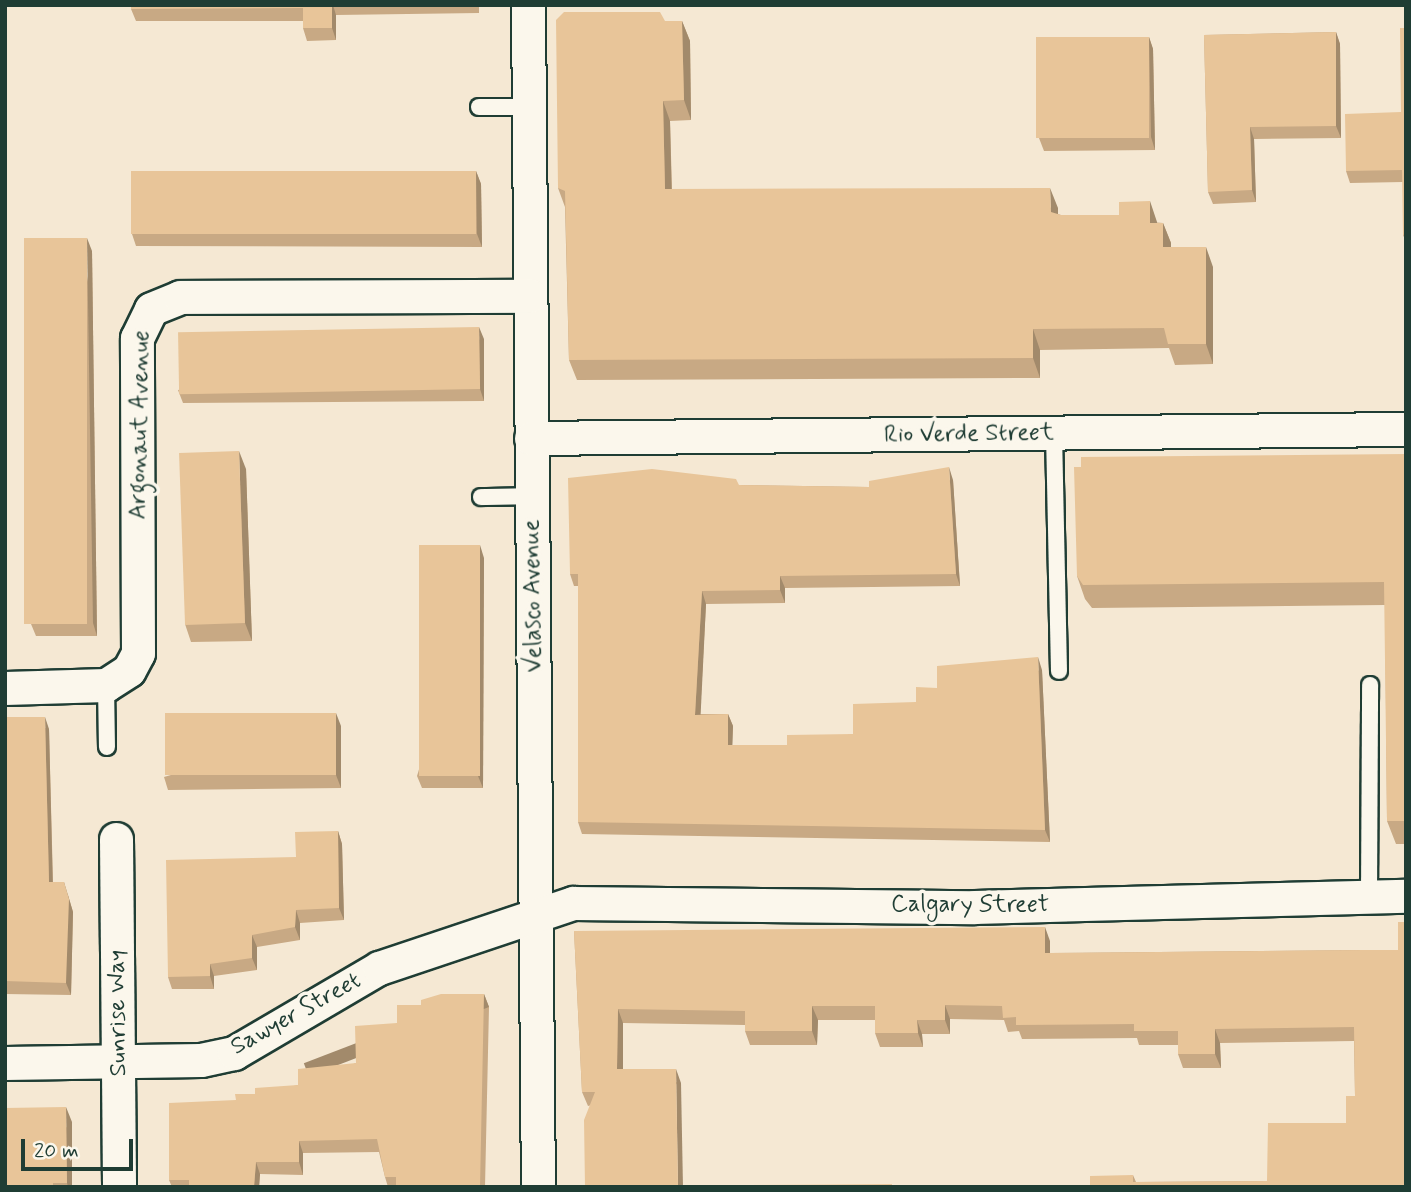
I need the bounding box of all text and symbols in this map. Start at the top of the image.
street label: Argonaut Avenue [124,332,156,518]
street label: Rio Verde Street [884,418,1054,450]
street label: Velasco Avenue [517,519,549,673]
street label: Calgary Street [892,891,1048,919]
street label: Sunrise Way [102,948,134,1078]
street label: Sawyer Street [224,965,368,1063]
scale bar [24,1126,136,1170]
text: 20 m [34,1137,79,1165]

